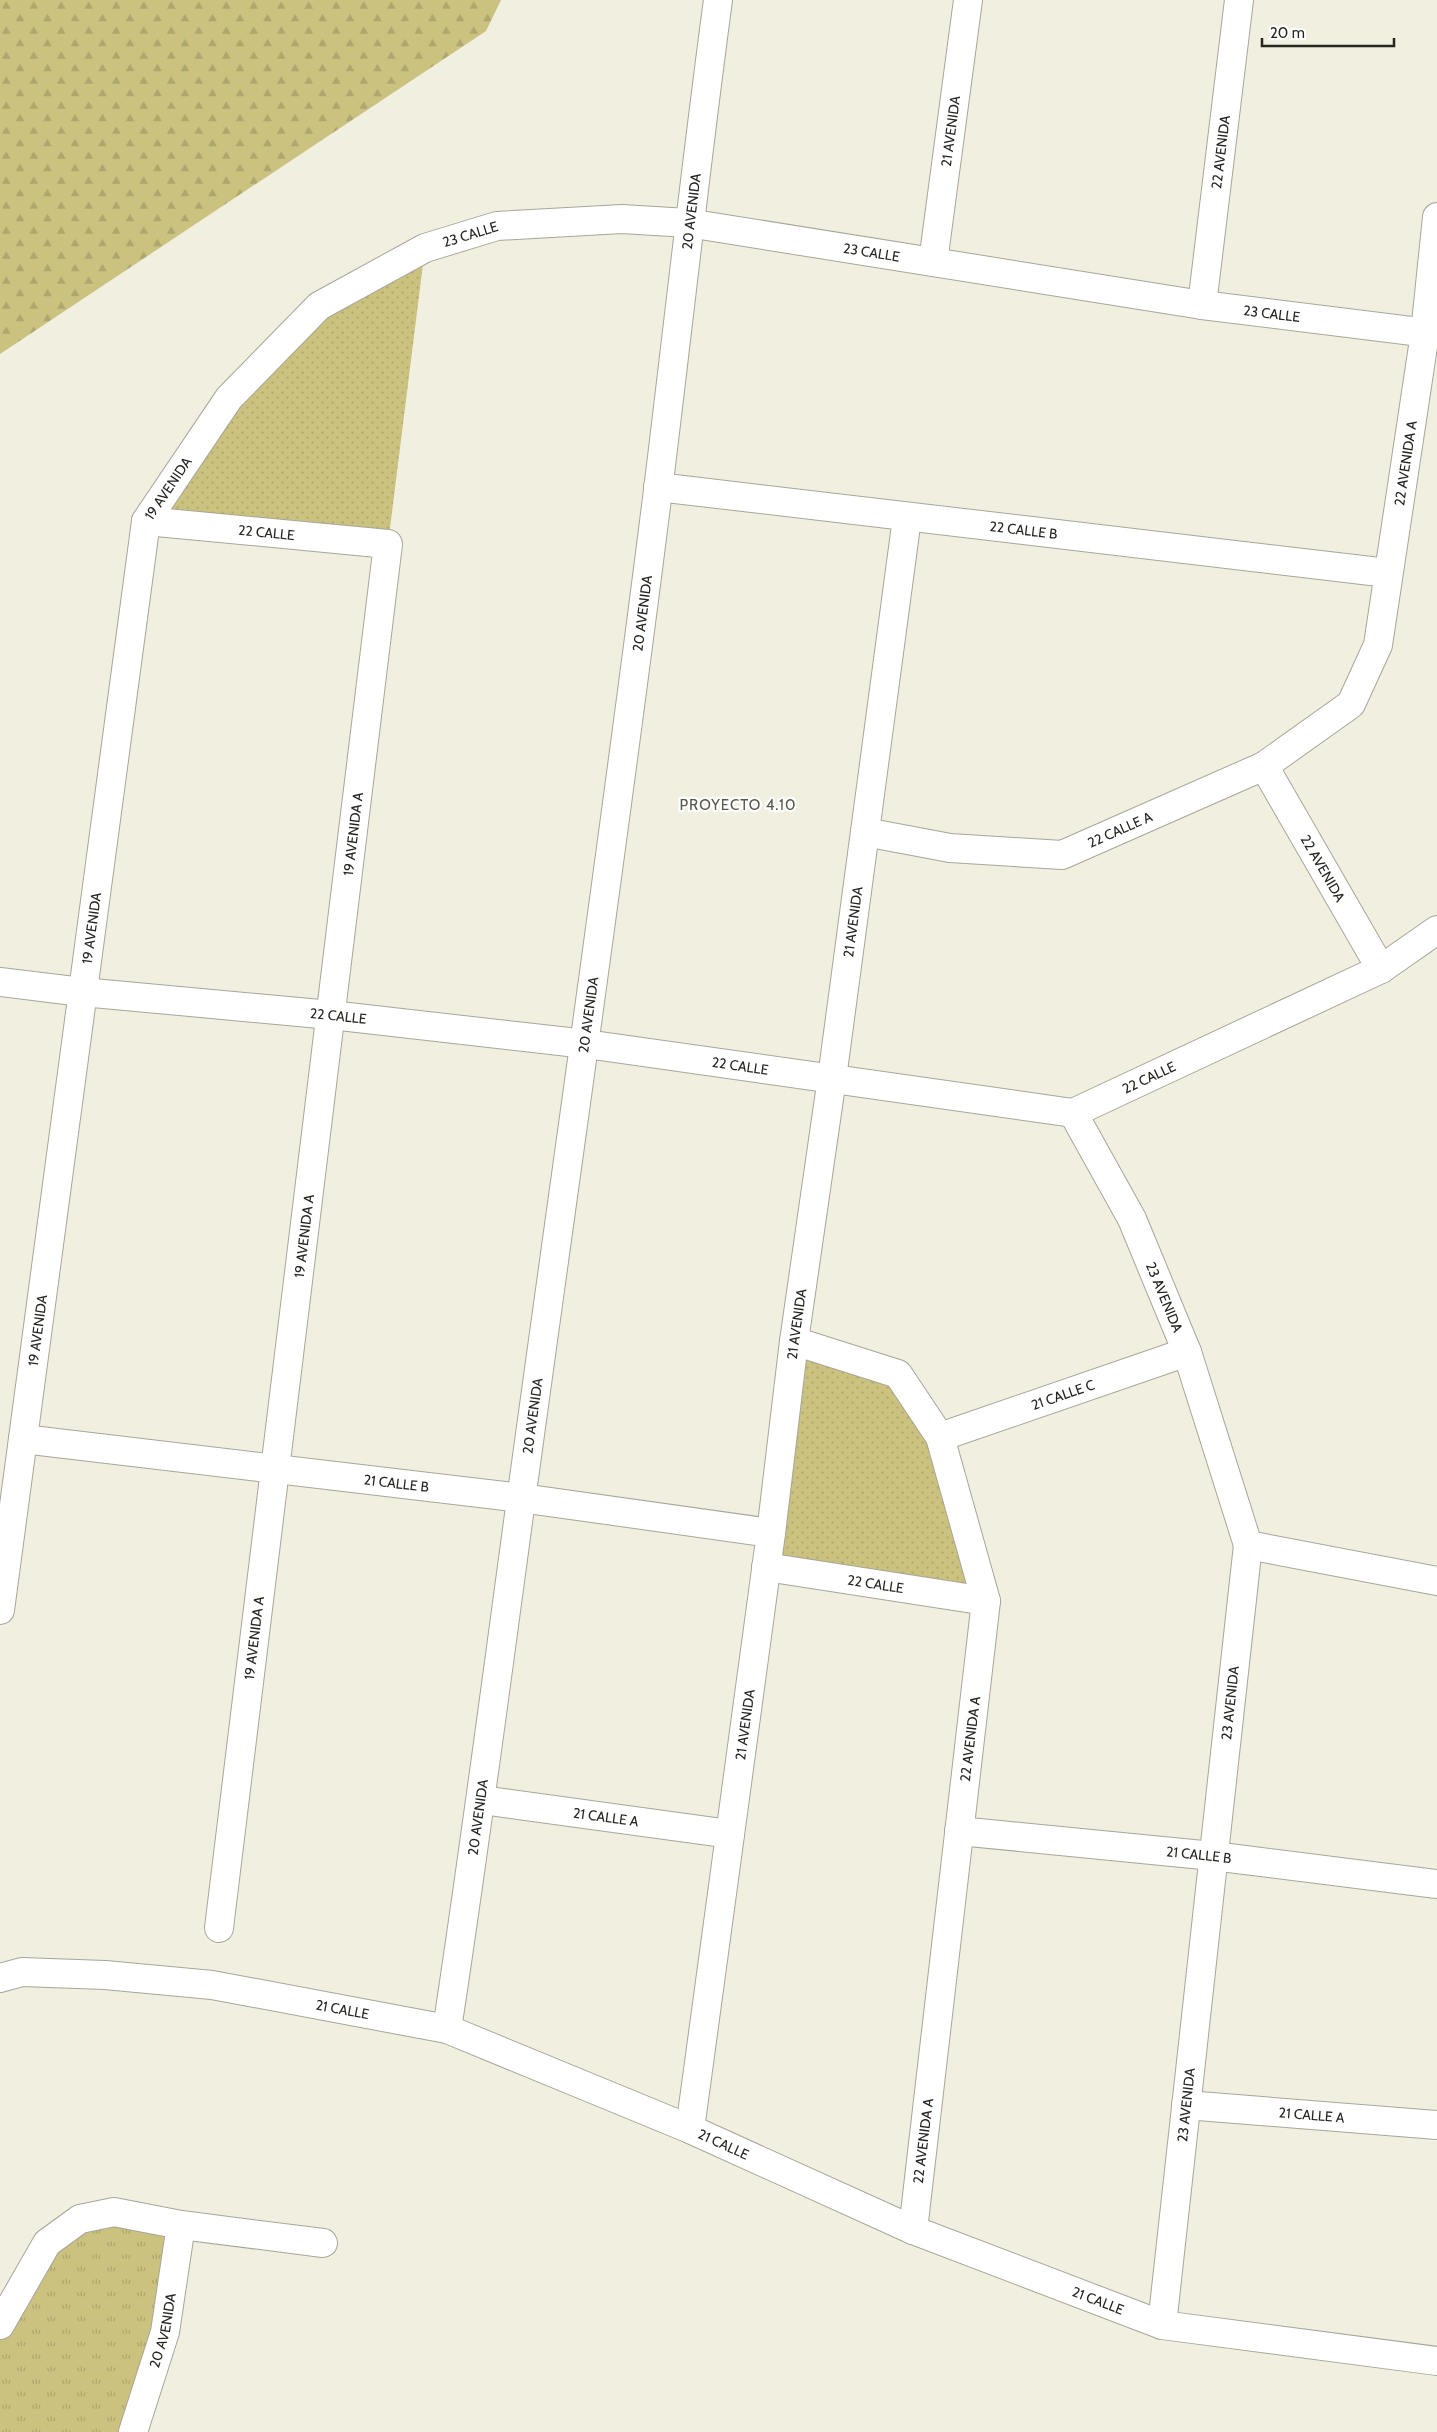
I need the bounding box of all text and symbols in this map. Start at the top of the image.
scale bar [1262,15,1394,47]
text: 20 m [1270,24,1305,42]
street label: 21 AVENIDA [937,94,964,168]
street label: 22 AVENIDA [1207,114,1234,190]
street label: 20 AVENIDA [678,172,705,251]
street label: 23 CALLE [440,217,500,251]
street label: 23 CALLE [842,239,901,266]
street label: 23 CALLE [1242,301,1301,326]
street label: 22 AVENIDA A [1390,419,1421,507]
street label: 19 AVENIDA [140,453,196,523]
street label: 22 CALLE B [988,517,1058,543]
street label: 22 CALLE [237,521,296,544]
street label: 20 AVENIDA [628,574,656,653]
street label: 19 AVENIDA A [339,791,367,877]
district label: PROYECTO 4.10 [680,796,796,814]
street label: 22 CALLE A [1085,807,1155,852]
street label: 22 AVENIDA [1297,832,1349,905]
street label: 21 AVENIDA [839,885,867,959]
street label: 19 AVENIDA [78,891,105,965]
street label: 20 AVENIDA [574,975,602,1054]
street label: 22 CALLE [309,1004,368,1028]
street label: 22 CALLE [711,1053,770,1079]
street label: 22 CALLE [1119,1057,1179,1098]
street label: 19 AVENIDA A [290,1193,318,1279]
street label: 23 AVENIDA [1142,1259,1187,1335]
street label: 21 AVENIDA [783,1287,811,1361]
street label: 19 AVENIDA [24,1293,51,1367]
street label: 21 CALLE C [1029,1375,1097,1414]
street label: 20 AVENIDA [518,1376,547,1455]
street label: 21 CALLE B [363,1470,430,1496]
street label: 22 CALLE [846,1571,905,1597]
street label: 19 AVENIDA A [240,1595,268,1681]
street label: 23 AVENIDA [1217,1665,1243,1741]
street label: 21 AVENIDA [731,1688,759,1761]
street label: 22 AVENIDA A [956,1695,984,1783]
street label: 20 AVENIDA [464,1778,492,1856]
street label: 21 CALLE A [572,1804,640,1830]
street label: 21 CALLE B [1165,1842,1233,1867]
street label: 21 CALLE [314,1996,371,2023]
street label: 23 AVENIDA [1173,2067,1199,2143]
street label: 22 AVENIDA A [909,2097,937,2185]
street label: 21 CALLE A [1278,2103,1346,2127]
street label: 21 CALLE [695,2125,752,2164]
street label: 21 CALLE [1070,2283,1127,2319]
street label: 20 AVENIDA [145,2291,180,2370]

